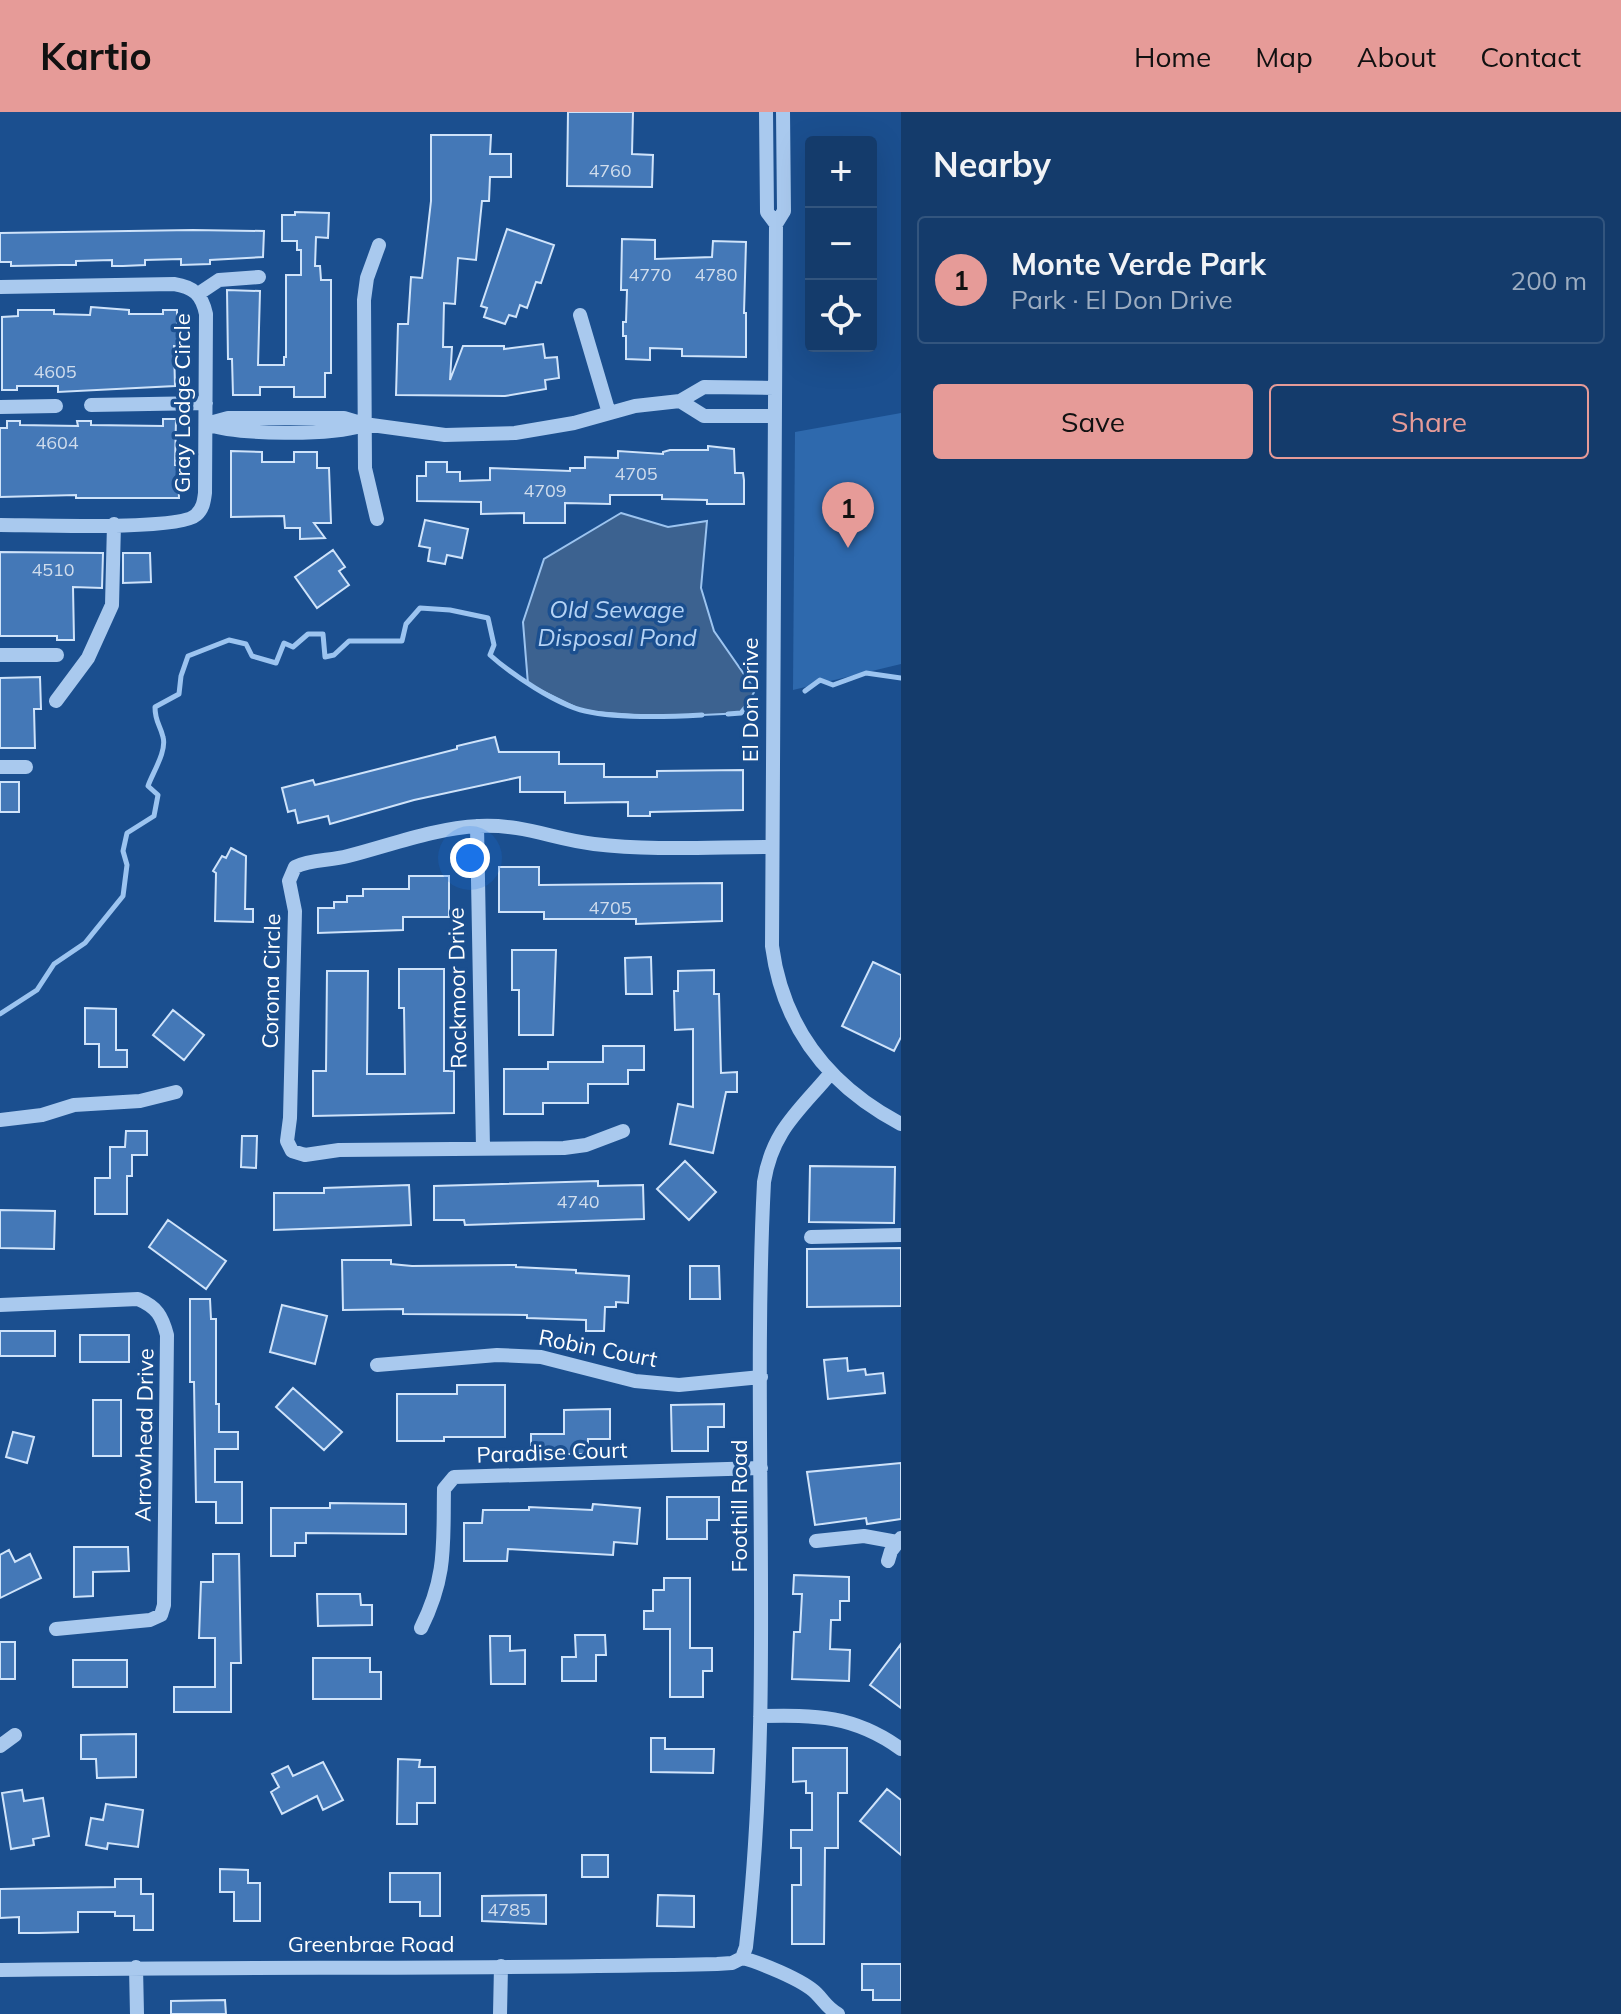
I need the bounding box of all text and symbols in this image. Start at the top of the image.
text: Kartio [40,32,152,80]
text: Home [1134,39,1211,74]
text: Map [1255,39,1313,74]
text: About [1357,39,1436,74]
text: Contact [1480,39,1581,74]
map controls [805,136,877,352]
button: + [805,136,877,208]
text: Nearby [933,143,1051,186]
house number: 4760 [588,159,632,182]
button: − [805,208,877,280]
text: Monte Verde Park [1011,245,1266,283]
house number: 4770 [628,263,672,286]
house number: 4780 [694,263,738,286]
text: 1 [953,264,969,297]
text: 200 m [1511,264,1587,297]
button: locate [805,280,877,352]
text: Park · El Don Drive [1011,283,1233,316]
street label: Gray Lodge Circle [168,313,196,493]
house number: 4605 [33,360,77,383]
button: Save [933,384,1253,459]
button: Share [1269,384,1589,459]
house number: 4604 [35,431,79,454]
house number: 4705 [614,462,658,485]
house number: 4709 [523,479,567,502]
pin: 1 [822,482,874,548]
house number: 4510 [31,558,75,581]
water label: Old Sewage Disposal Pond [537,594,697,652]
street label: El Don Drive [736,638,764,762]
your location [450,838,490,878]
house number: 4705 [588,896,632,919]
street label: Rockmoor Drive [442,907,472,1069]
street label: Corona Circle [256,913,286,1049]
house number: 4740 [556,1190,600,1213]
street label: Robin Court [536,1323,660,1373]
street label: Arrowhead Drive [128,1348,160,1522]
street label: Paradise Court [476,1435,628,1469]
street label: Foothill Road [725,1440,753,1572]
house number: 4785 [487,1898,531,1921]
street label: Greenbrae Road [288,1930,454,1958]

